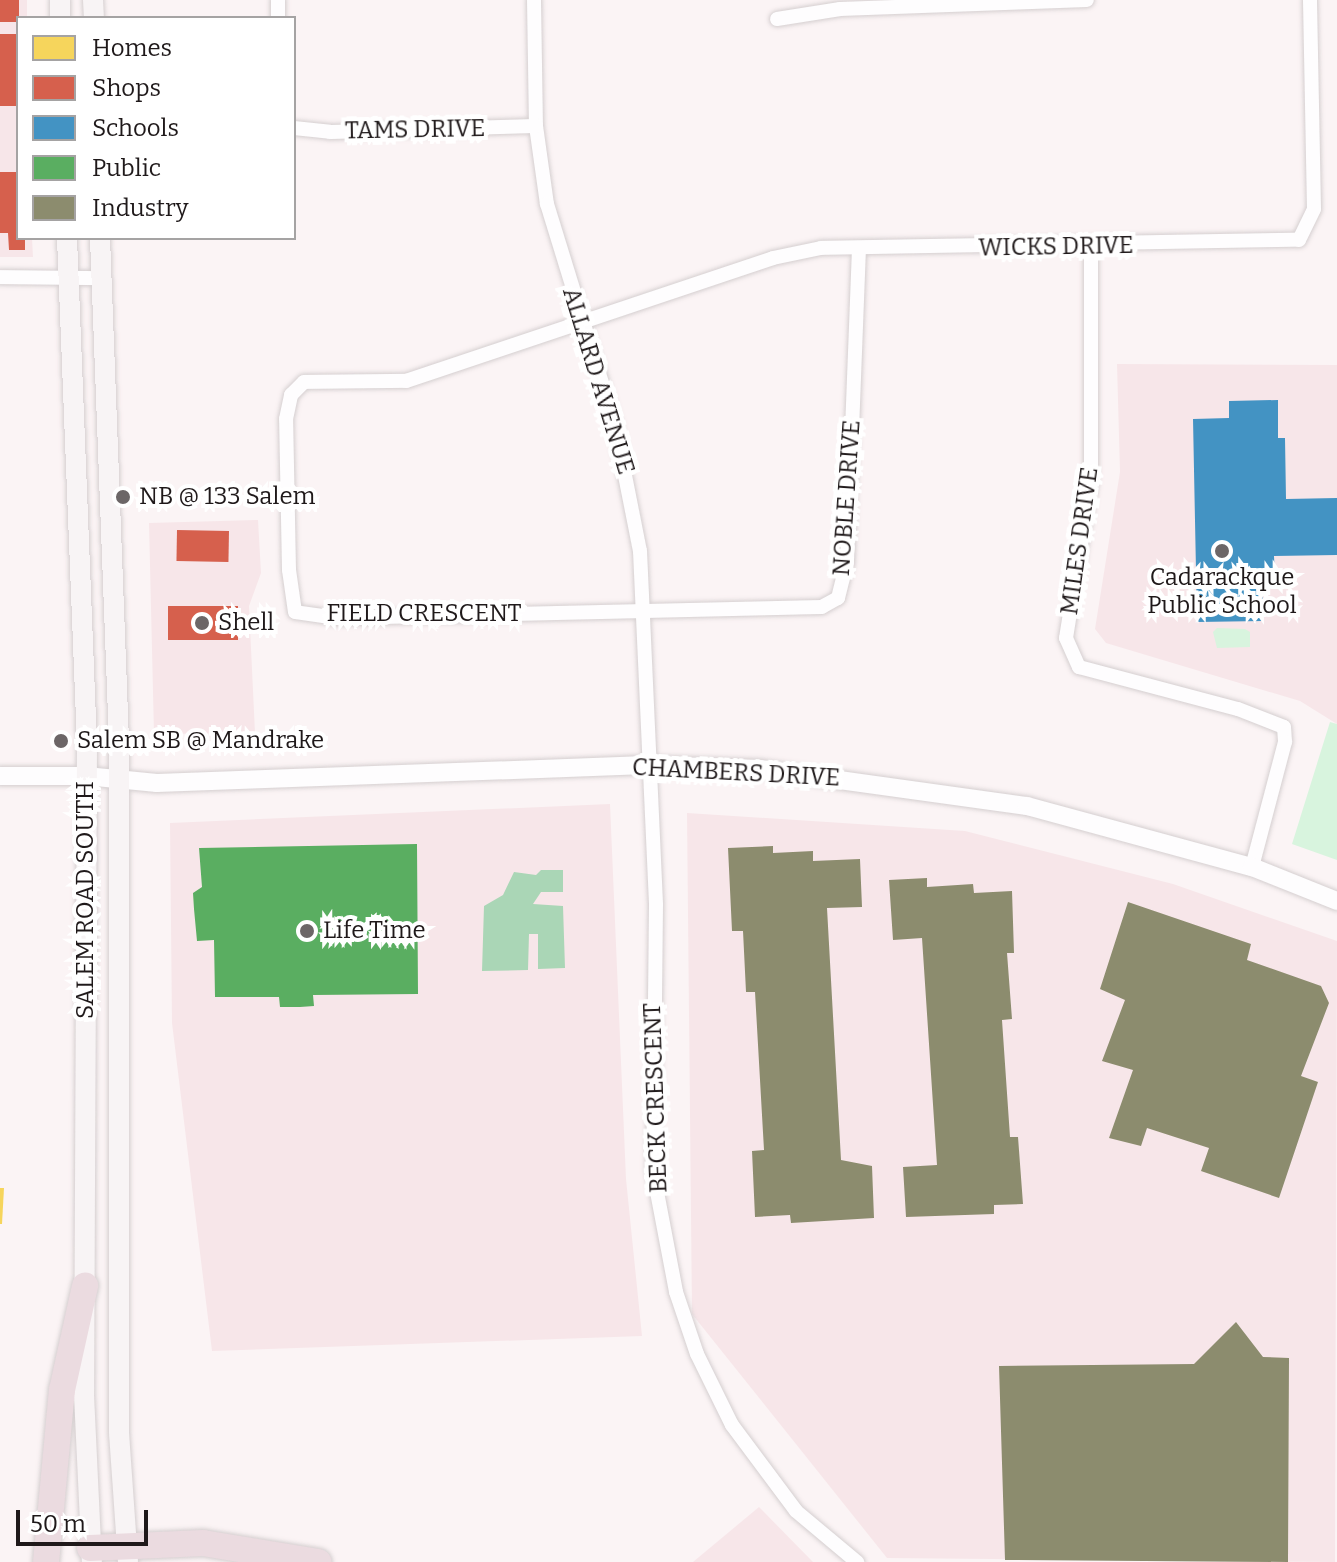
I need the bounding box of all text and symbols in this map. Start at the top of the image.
legend [16,16,296,240]
text: Homes [92,34,172,62]
text: Shops [92,74,161,102]
text: Schools [92,114,179,142]
street label: TAMS DRIVE [345,114,485,146]
text: Public [92,154,161,182]
text: Industry [92,194,189,222]
street label: WICKS DRIVE [978,231,1134,263]
street label: ALLARD AVENUE [556,284,640,478]
street label: NOBLE DRIVE [827,419,867,577]
street label: MILES DRIVE [1055,465,1105,617]
place label: NB @ 133 Salem [139,483,315,511]
marker: NB @ 133 Salem [114,488,132,506]
marker: Cadarackque Public School [1213,542,1231,560]
place label: Cadarackque Public School [1147,564,1297,620]
street label: FIELD CRESCENT [326,600,522,628]
place label: Shell [218,609,274,637]
marker: Shell [193,614,211,632]
place label: Salem SB @ Mandrake [77,727,324,755]
marker: Salem SB @ Mandrake [52,732,70,750]
street label: CHAMBERS DRIVE [631,753,841,793]
street label: SALEM ROAD SOUTH [72,781,100,1019]
place label: Life Time [323,917,426,945]
marker: Life Time [298,922,316,940]
street label: BECK CRESCENT [638,1003,674,1193]
scale bar [20,1494,152,1544]
text: 50 m [30,1510,86,1538]

